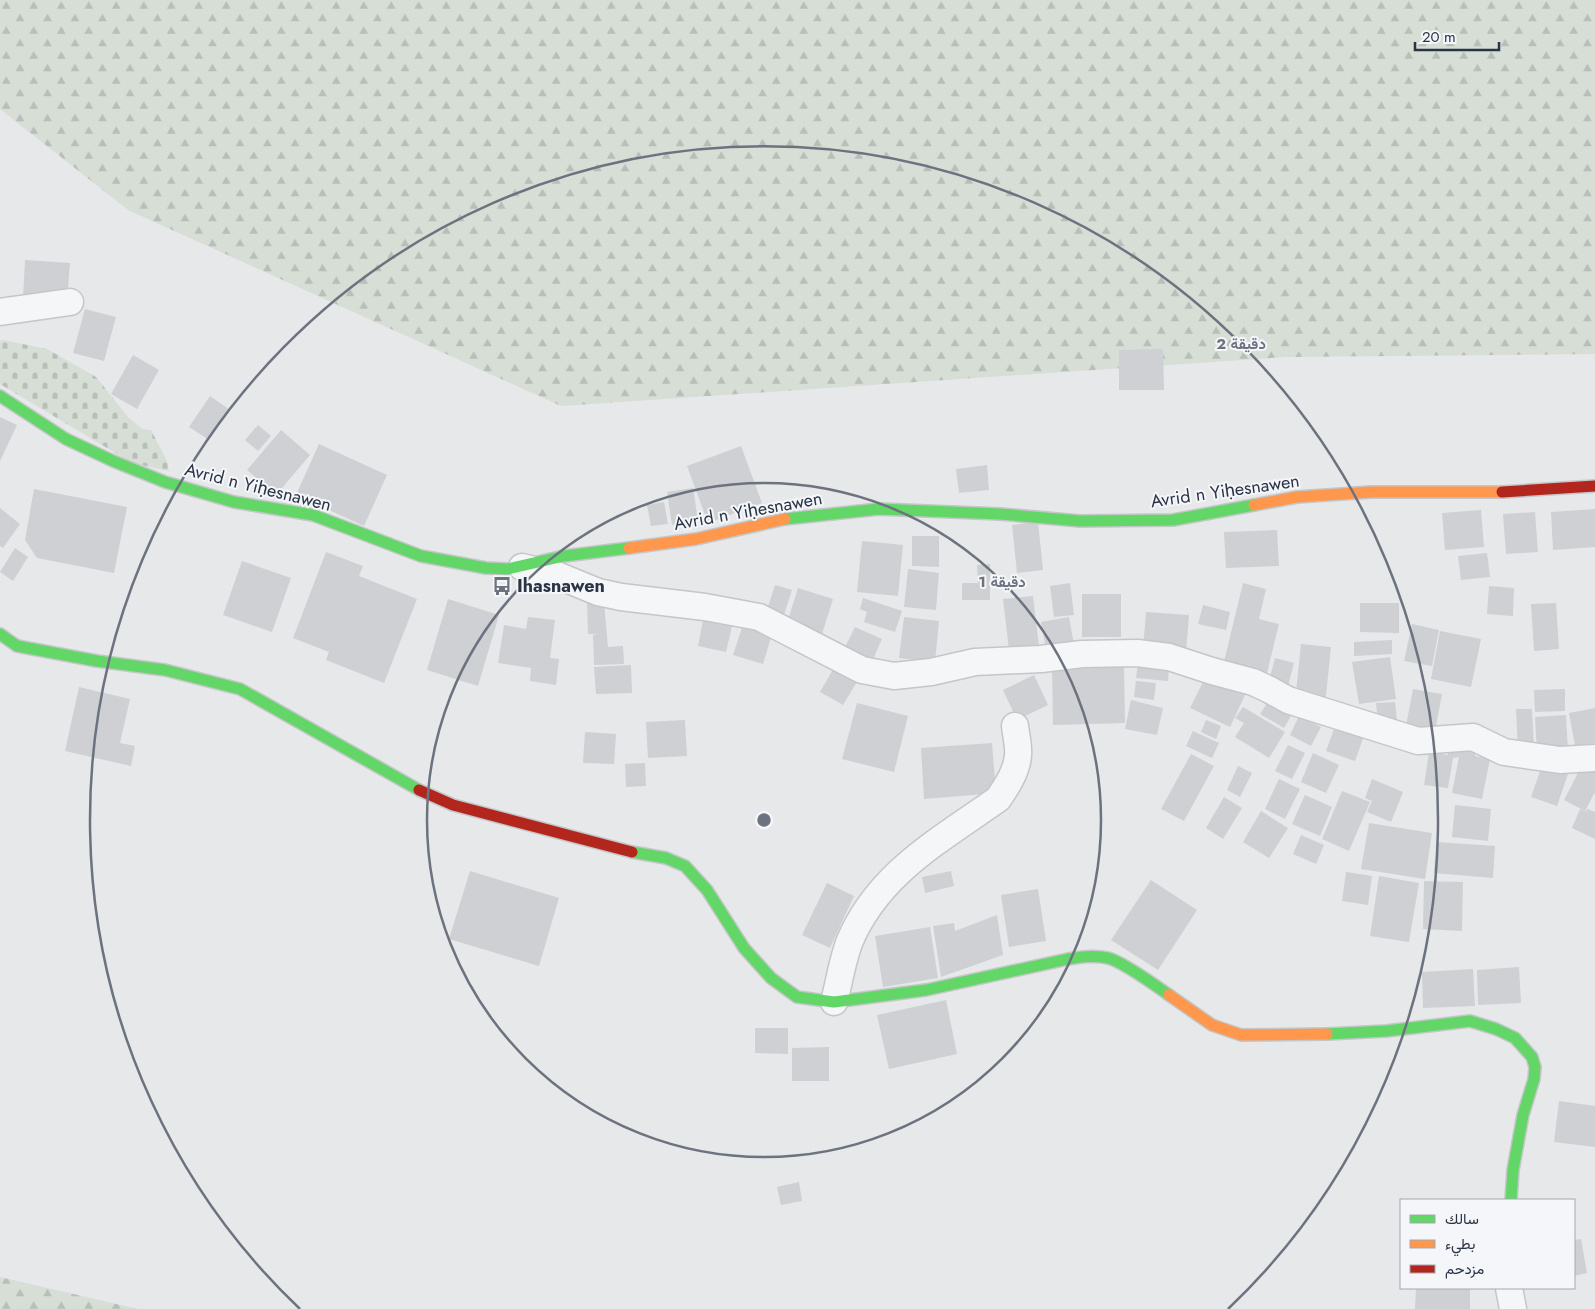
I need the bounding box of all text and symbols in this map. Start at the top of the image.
scale bar [1415,20,1499,52]
text: 20 m [1422,26,1456,48]
text: 2 دقيقة [1216,333,1266,355]
street label: Avrid n Yiḥesnawen [182,456,334,518]
street label: Avrid n Yiḥesnawen [1149,468,1301,514]
street label: Avrid n Yiḥesnawen [672,485,824,537]
text: 1 دقيقة [978,571,1026,593]
place label: Ihasnawen [517,573,605,599]
bus stop icon: Ihasnawen [491,575,513,597]
centre of rings [755,811,773,829]
legend [1400,1199,1575,1289]
text: سالك [1445,1208,1479,1230]
text: بطيء [1445,1233,1475,1257]
text: مزدحم [1445,1258,1484,1280]

